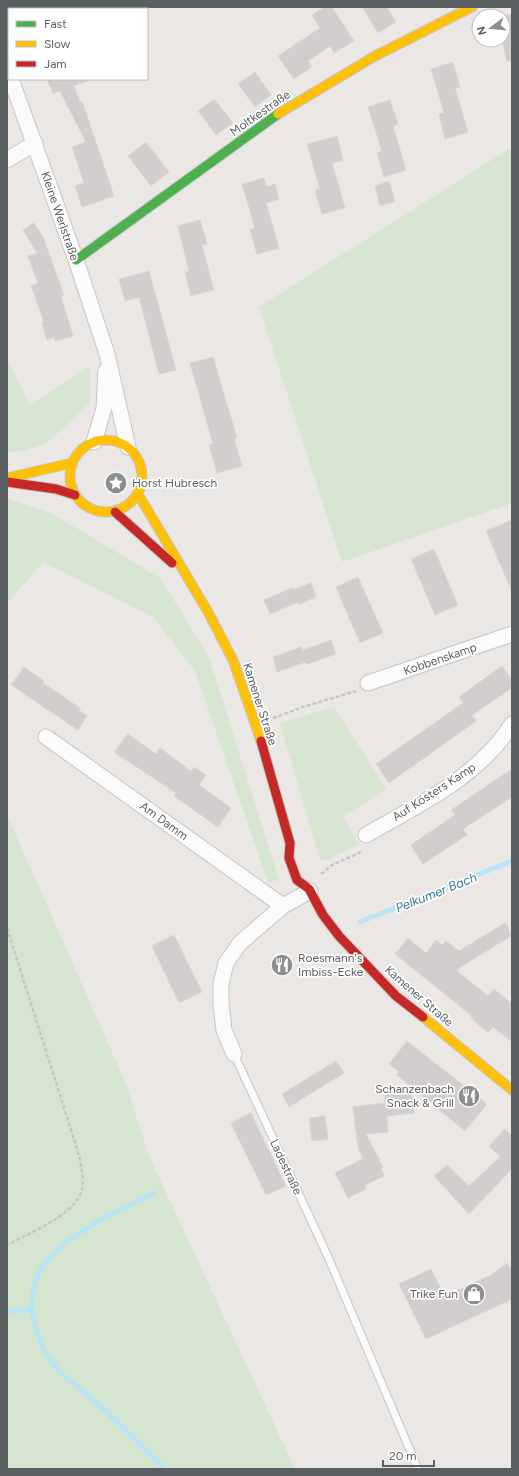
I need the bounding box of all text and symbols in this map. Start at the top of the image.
legend [8,8,148,80]
north arrow [471,8,511,48]
text: Fast [44,17,67,31]
text: N [474,25,489,37]
text: Slow [44,37,71,51]
text: Jam [44,57,67,71]
street label: Moltkestraße [227,87,293,139]
street label: Kleine Werlstraße [38,170,82,263]
place icon: Horst Hubresch [103,470,129,496]
place label: Horst Hubresch [132,476,218,490]
street label: Kobbenskamp [402,640,478,678]
street label: Kamener Straße [240,661,280,747]
street label: Auf Kösters Kamp [390,760,478,824]
street label: Am Damm [137,799,191,843]
water label: Pelkumer Bach [393,869,479,916]
place label: Roesmann's Imbiss-Ecke [298,951,364,979]
restaurant icon: Roesmann's Imbiss-Ecke [269,952,295,978]
street label: Kamener Straße [382,963,456,1030]
place label: Schanzenbach Snack & Grill [375,1082,454,1110]
restaurant icon: Schanzenbach Snack & Grill [456,1083,482,1109]
street label: Ladestraße [267,1137,305,1197]
shop icon: Trike Fun [461,1281,487,1307]
place label: Trike Fun [410,1287,458,1301]
scale bar [383,1442,434,1468]
text: 20 m [389,1449,417,1463]

